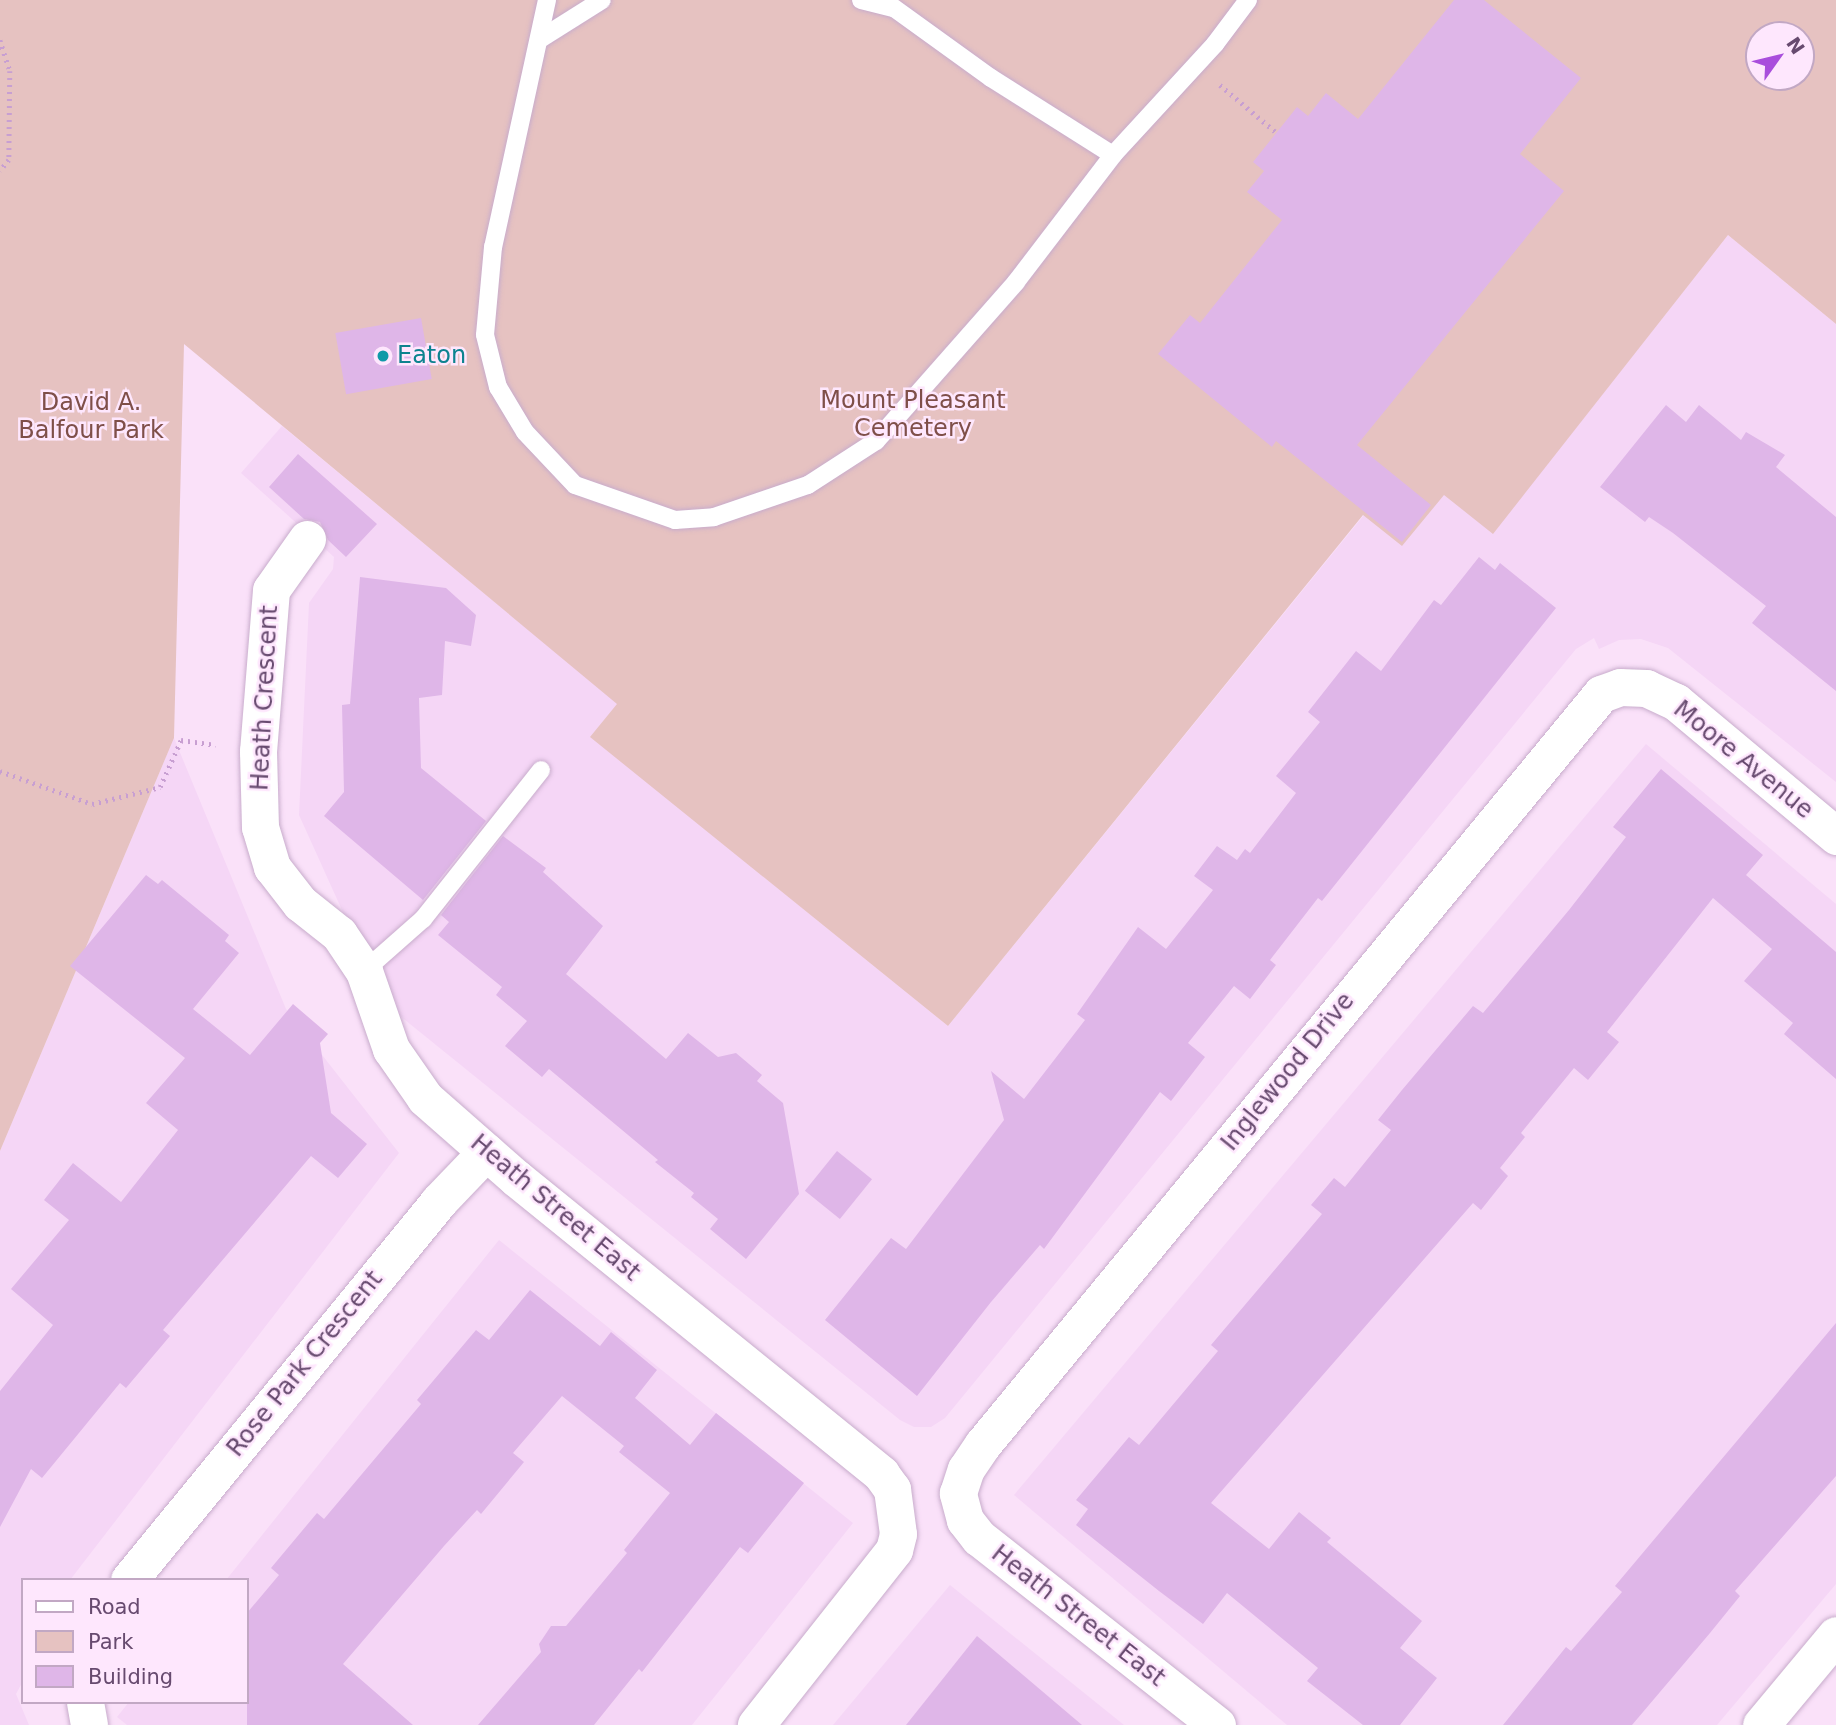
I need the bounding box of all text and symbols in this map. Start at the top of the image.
north arrow [1745,21,1815,91]
text: N [1782,33,1809,58]
place label: Eaton [397,342,466,370]
marker: Eaton [375,348,391,364]
park label: Mount Pleasant Cemetery [820,387,1006,443]
park label: David A. Balfour Park [18,389,164,445]
street label: Heath Crescent [246,605,284,791]
street label: Moore Avenue [1668,695,1818,825]
street label: Inglewood Drive [1216,987,1360,1157]
street label: Heath Street East [465,1129,645,1287]
street label: Rose Park Crescent [221,1265,389,1463]
street label: Heath Street East [986,1539,1170,1693]
legend [21,1578,248,1704]
text: Road [88,1595,141,1619]
text: Park [88,1630,133,1654]
text: Building [88,1665,173,1689]

